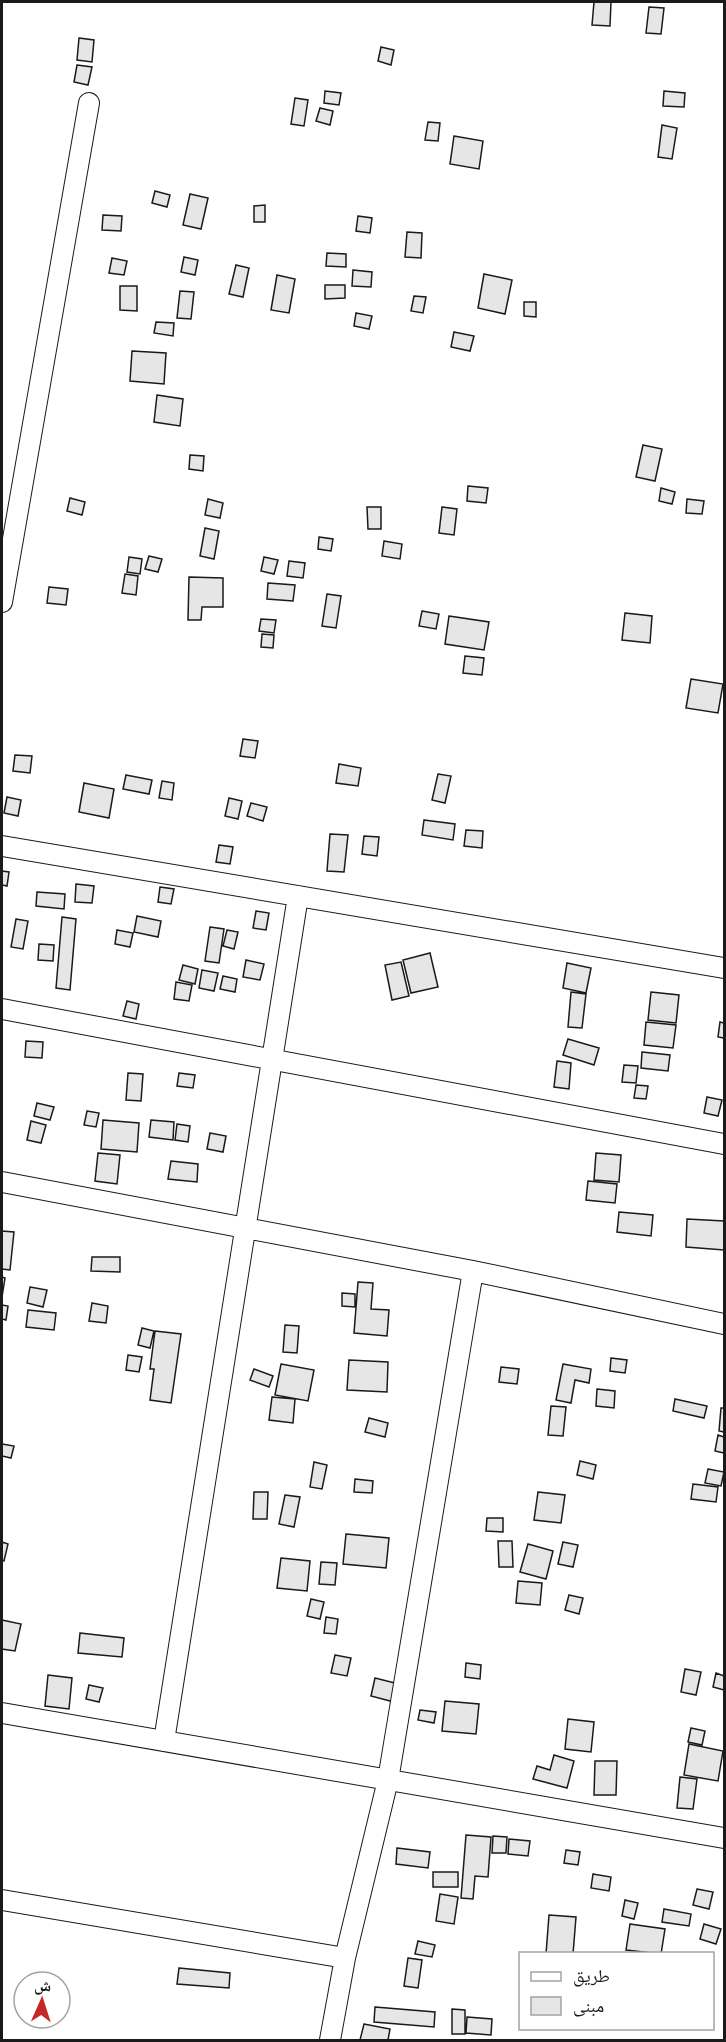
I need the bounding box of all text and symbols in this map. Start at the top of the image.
legend [519,1952,714,2030]
text: طريق [573,1966,610,1987]
north arrow [12,1970,72,2030]
text: ش [34,1977,52,1995]
text: مبنى [573,1996,604,2017]

